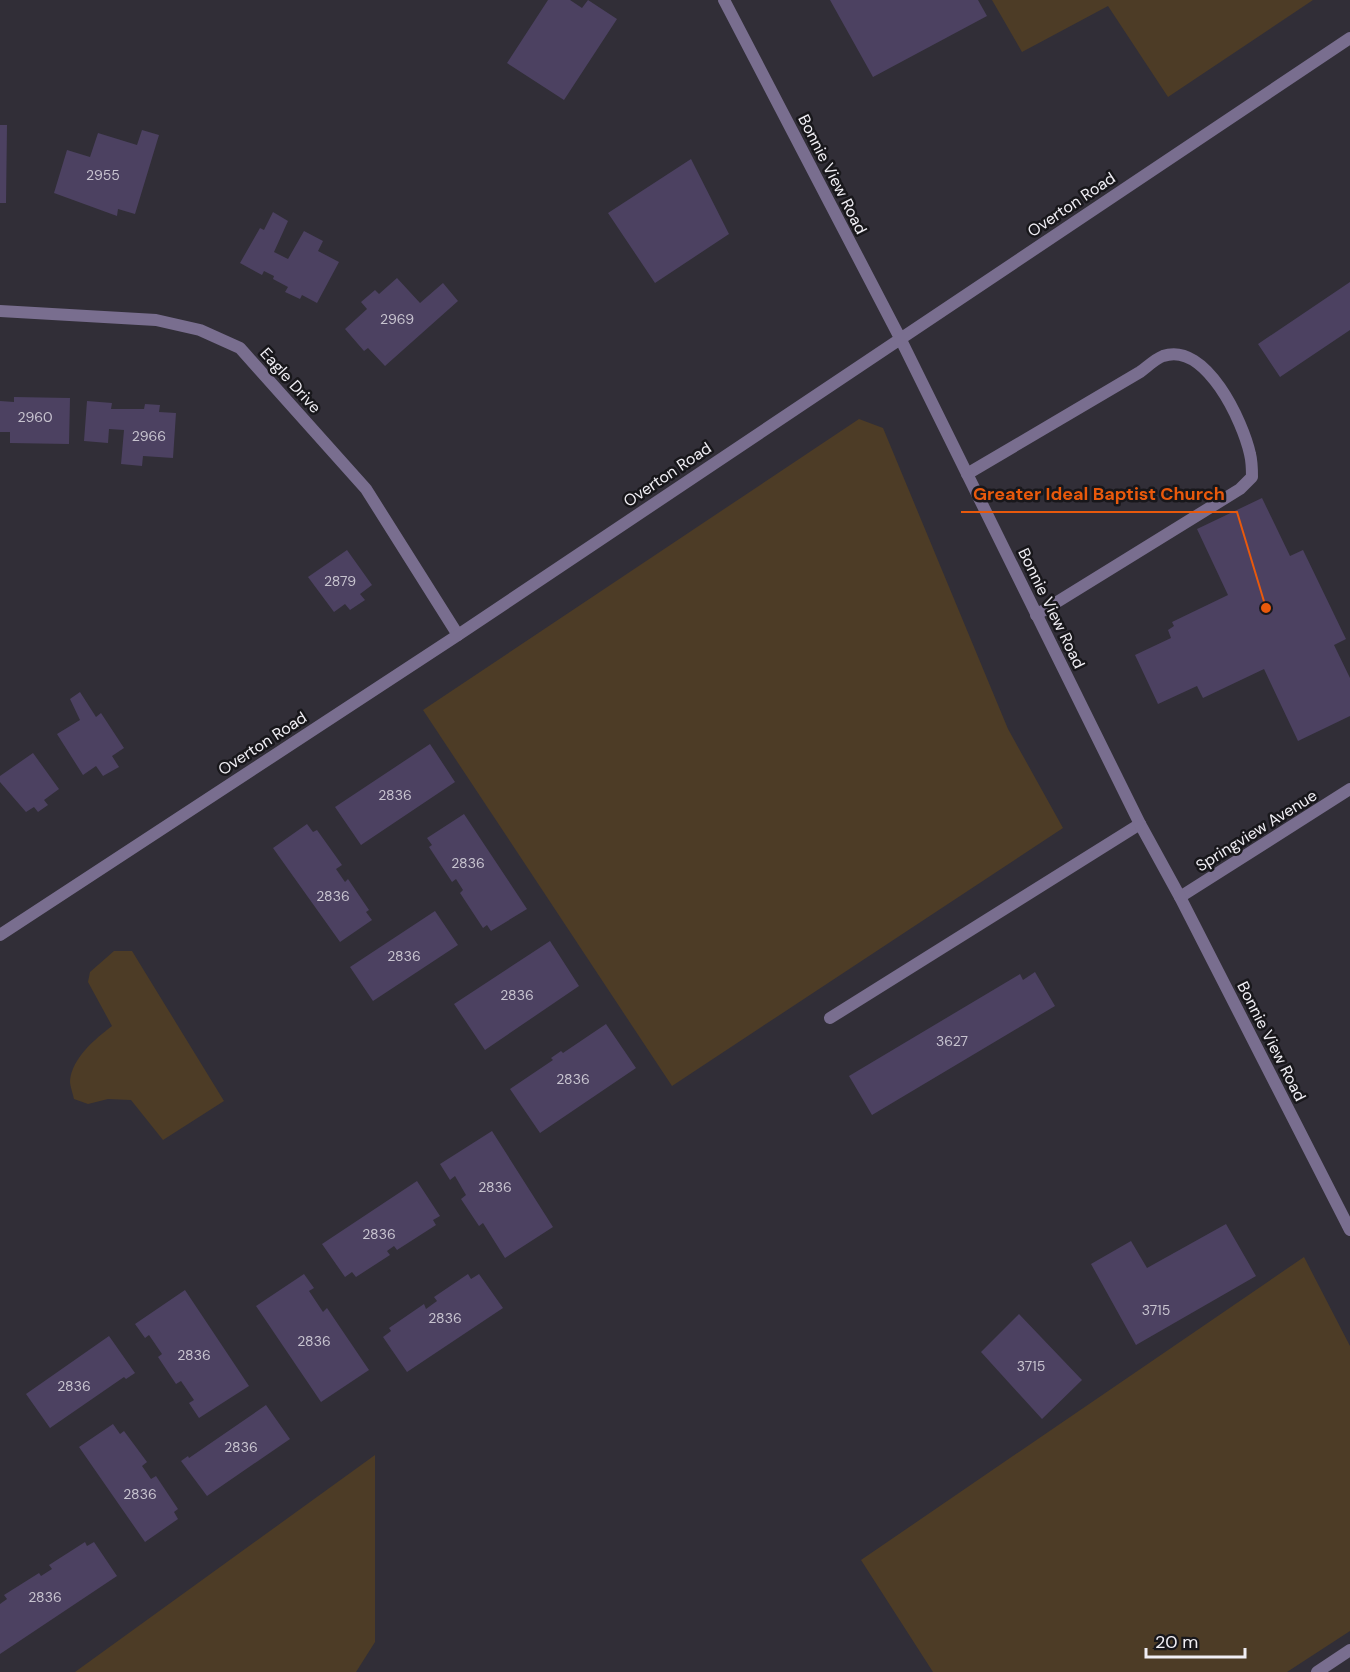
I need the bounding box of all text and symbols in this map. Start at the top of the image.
street label: Bonnie View Road [793,111,872,238]
house number: 2955 [86,166,120,184]
street label: Overton Road [1023,167,1119,242]
house number: 2969 [380,310,414,328]
street label: Eagle Drive [256,343,326,418]
house number: 2960 [17,408,53,426]
house number: 2966 [132,427,166,445]
street label: Overton Road [619,437,715,512]
callout: Greater Ideal Baptist Church [961,476,1237,512]
text: Greater Ideal Baptist Church [973,482,1225,506]
street label: Bonnie View Road [1013,544,1090,672]
house number: 2879 [324,572,356,590]
street label: Overton Road [214,707,311,780]
street label: Springview Avenue [1192,785,1321,876]
house number: 2836 [378,786,412,804]
house number: 2836 [451,854,485,872]
house number: 2836 [316,887,350,905]
house number: 2836 [387,947,421,965]
street label: Bonnie View Road [1232,978,1311,1105]
house number: 2836 [500,986,534,1004]
house number: 3627 [936,1032,968,1050]
house number: 2836 [556,1070,590,1088]
house number: 2836 [478,1178,512,1196]
house number: 2836 [362,1225,396,1243]
house number: 3715 [1142,1301,1170,1319]
house number: 2836 [428,1309,462,1327]
house number: 2836 [297,1332,331,1350]
house number: 2836 [177,1346,211,1364]
house number: 3715 [1017,1357,1045,1375]
house number: 2836 [57,1377,91,1395]
house number: 2836 [224,1438,258,1456]
house number: 2836 [123,1485,157,1503]
house number: 2836 [28,1588,62,1606]
scale bar [1146,1621,1245,1659]
text: 20 m [1155,1630,1198,1654]

